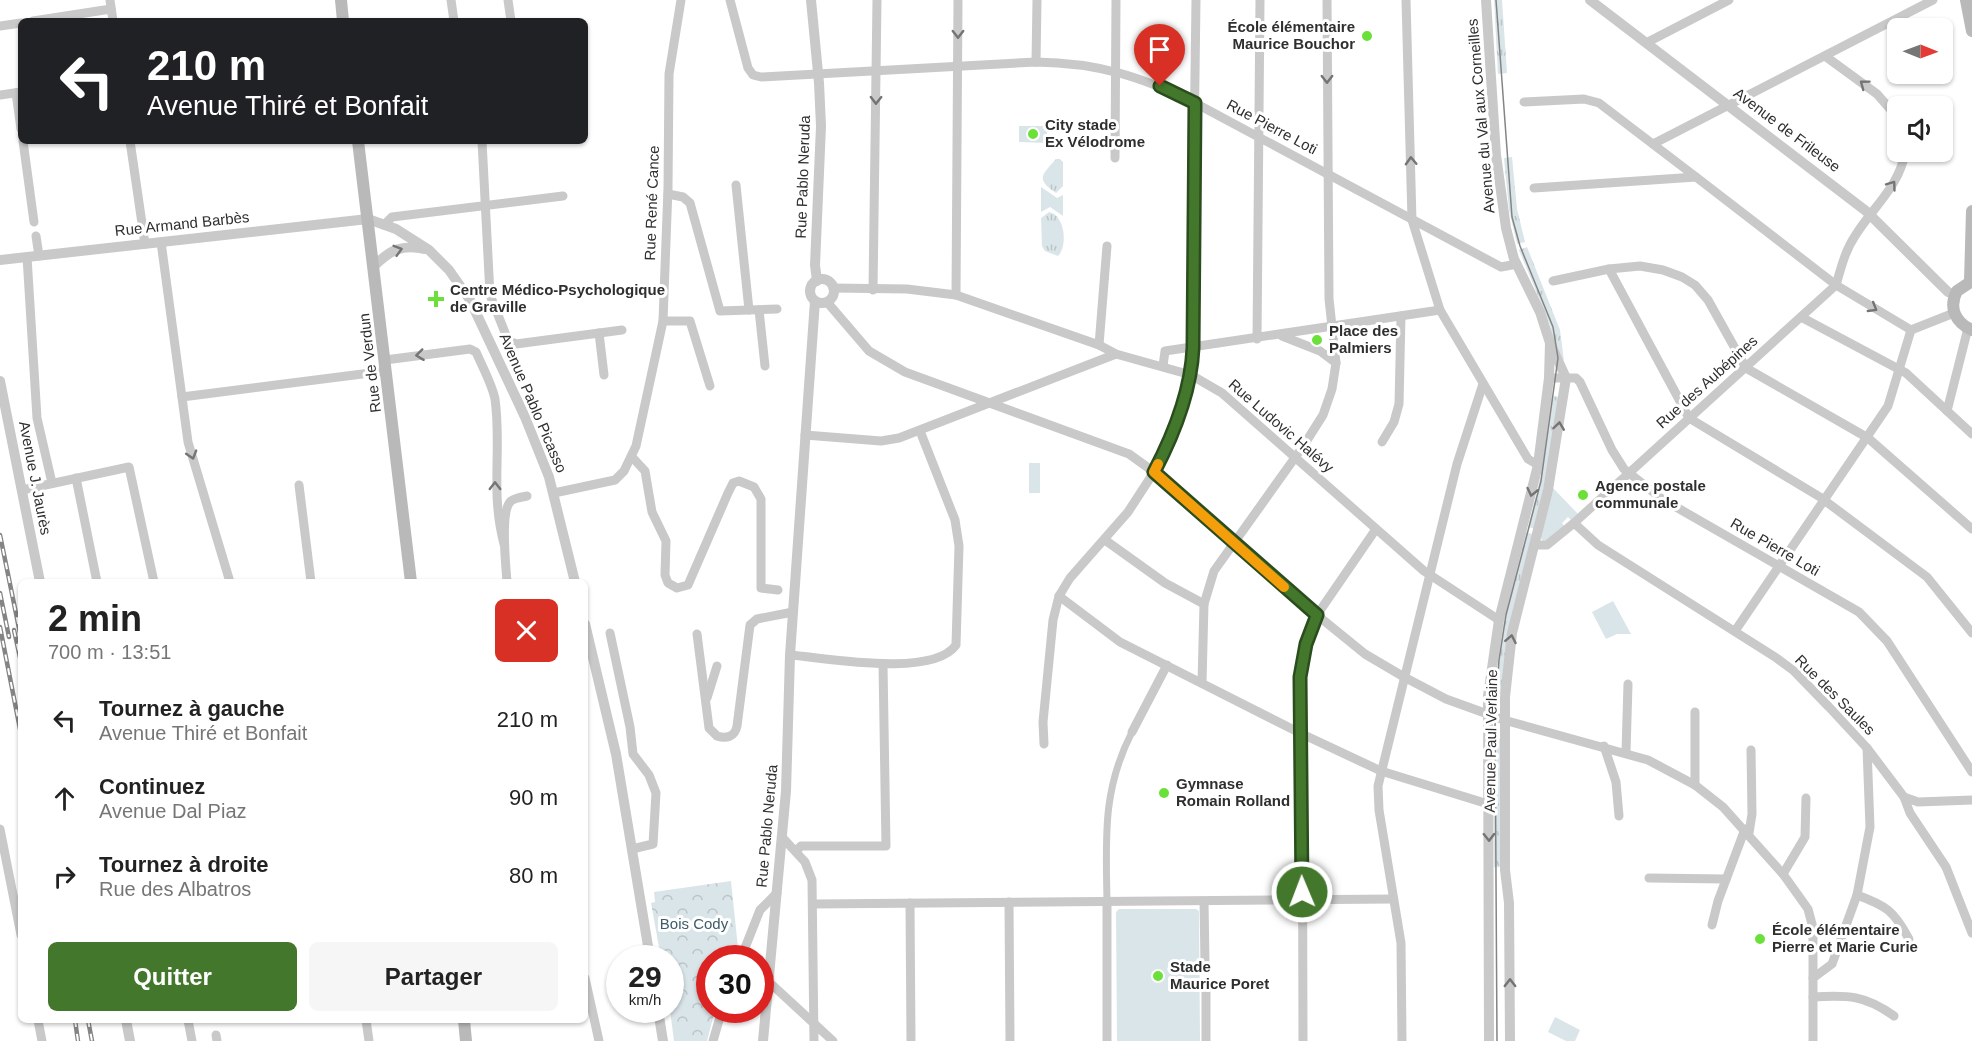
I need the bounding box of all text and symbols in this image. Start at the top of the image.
place label: École élémentaire Maurice Bouchor [1227,18,1355,52]
street label: Avenue du Val aux Corneilles [1464,18,1497,214]
north arrow [1887,18,1953,84]
map controls [1887,18,1953,162]
pin [1134,24,1185,86]
one-way arrow [952,29,964,38]
marker: École élémentaire Maurice Bouchor [1360,29,1374,43]
icon: arrive [1143,33,1176,66]
icon: left [48,42,126,120]
text: 210 m [147,42,266,89]
one-way arrow [1321,75,1333,84]
one-way arrow [1859,81,1870,92]
street label: Avenue de Frileuse [1731,84,1844,175]
text: Avenue Thiré et Bonfait [147,91,428,121]
one-way arrow [870,96,882,105]
street label: Rue Pierre Loti [1224,96,1320,158]
button: sound [1887,96,1953,162]
street label: Rue Pablo Neruda [792,114,813,239]
place label: City stade Ex Vélodrome [1045,116,1145,150]
marker: City stade Ex Vélodrome [1026,127,1040,141]
street label: Rue René Cance [641,145,662,261]
one-way arrow [1405,157,1417,166]
one-way arrow [1885,181,1896,192]
street label: Rue Armand Barbès [114,208,250,239]
one-way arrow [392,245,403,257]
place label: Centre Médico-Psychologique de Graville [450,281,665,315]
marker: Centre Médico-Psychologique de Graville [427,290,445,308]
one-way arrow [1867,300,1877,312]
street label: Rue de Verdun [355,312,384,414]
place label: Place des Palmiers [1329,322,1398,356]
street label: Avenue Pablo Picasso [496,331,571,475]
street label: Rue des Aubépines [1653,332,1761,431]
marker: Place des Palmiers [1310,333,1324,347]
one-way arrow [415,349,425,361]
street label: Rue Ludovic Halévy [1225,375,1338,476]
street label: Avenue J. Jaurès [16,420,55,536]
one-way arrow [1552,422,1564,431]
one-way arrow [185,449,197,460]
place label: Agence postale communale [1595,477,1706,511]
one-way arrow [489,482,501,491]
one-way arrow [1526,486,1539,496]
marker: Agence postale communale [1576,488,1590,502]
street label: Rue Pierre Loti [1728,514,1823,579]
text: 2 min [48,598,142,639]
button: close [495,599,558,662]
one-way arrow [1504,634,1517,644]
text: 700 m · 13:51 [48,641,171,663]
street label: Rue des Saules [1792,651,1879,738]
street label: Avenue Paul Verlaine [1481,669,1500,813]
text: Tournez à gauche [99,696,284,721]
icon: left [48,704,81,737]
text: 210 m [497,707,558,732]
text: Avenue Thiré et Bonfait [99,722,307,744]
street label: Rue Pablo Neruda [753,763,780,888]
text: Continuez [99,774,205,799]
place label: Gymnase Romain Rolland [1176,775,1290,809]
icon: ahead [48,782,81,815]
text: 90 m [509,785,558,810]
marker: Gymnase Romain Rolland [1157,786,1171,800]
text: Avenue Dal Piaz [99,800,247,822]
one-way arrow [1483,833,1495,842]
text: Tournez à droite [99,852,269,877]
icon: right [48,860,81,893]
position arrow [1270,860,1334,924]
text: 80 m [509,863,558,888]
text: Rue des Albatros [99,878,251,900]
park label: Bois Cody [660,915,729,932]
place label: École élémentaire Pierre et Marie Curie [1772,921,1918,955]
marker: École élémentaire Pierre et Marie Curie [1753,932,1767,946]
button: Quitter [48,942,297,1011]
button: Partager [309,942,558,1011]
speed limit sign: 30 [696,945,774,1023]
place label: Stade Maurice Poret [1170,958,1269,992]
text: 29 [628,960,662,993]
marker: Stade Maurice Poret [1151,969,1165,983]
one-way arrow [1504,978,1516,987]
text: km/h [629,991,661,1008]

